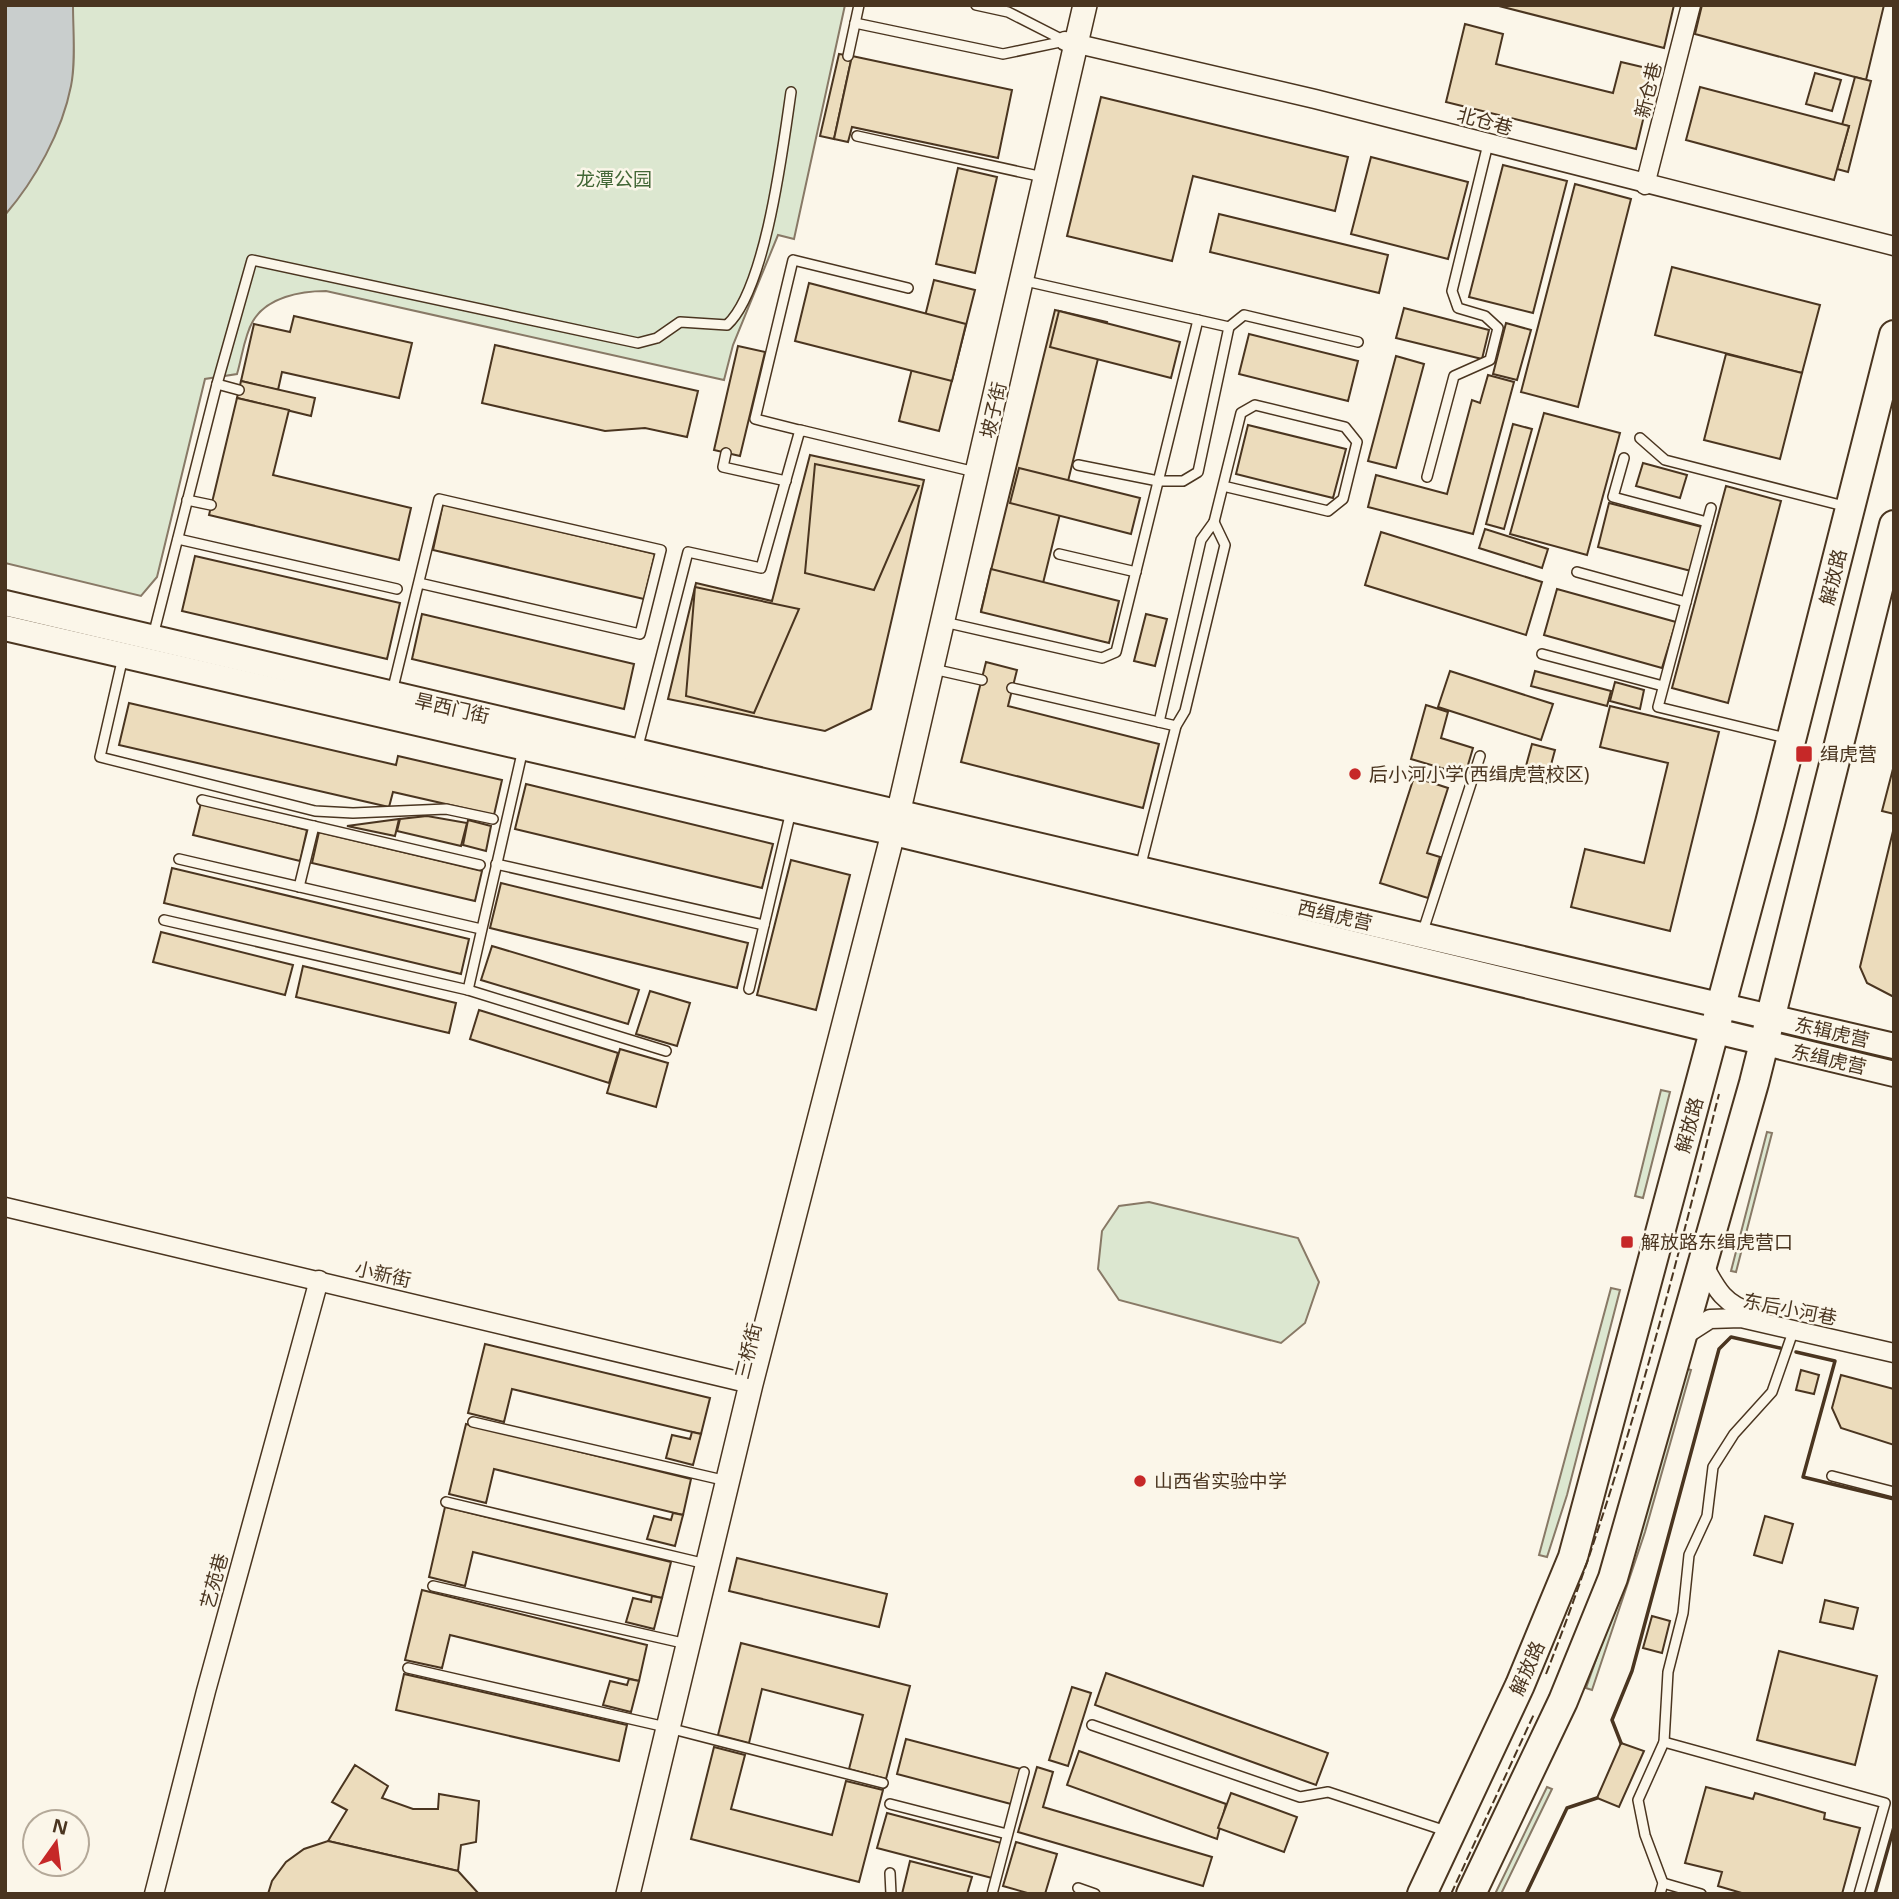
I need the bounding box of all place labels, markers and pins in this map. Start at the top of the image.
place label: 缉虎营 [1820,741,1877,767]
marker: 缉虎营 [1794,744,1814,764]
place label: 后小河小学(西缉虎营校区) [1369,761,1589,787]
marker: 后小河小学(西缉虎营校区) [1347,766,1363,782]
place label: 解放路东缉虎营口 [1641,1229,1793,1255]
marker: 解放路东缉虎营口 [1619,1234,1635,1250]
place label: 山西省实验中学 [1154,1468,1287,1494]
marker: 山西省实验中学 [1132,1473,1148,1489]

